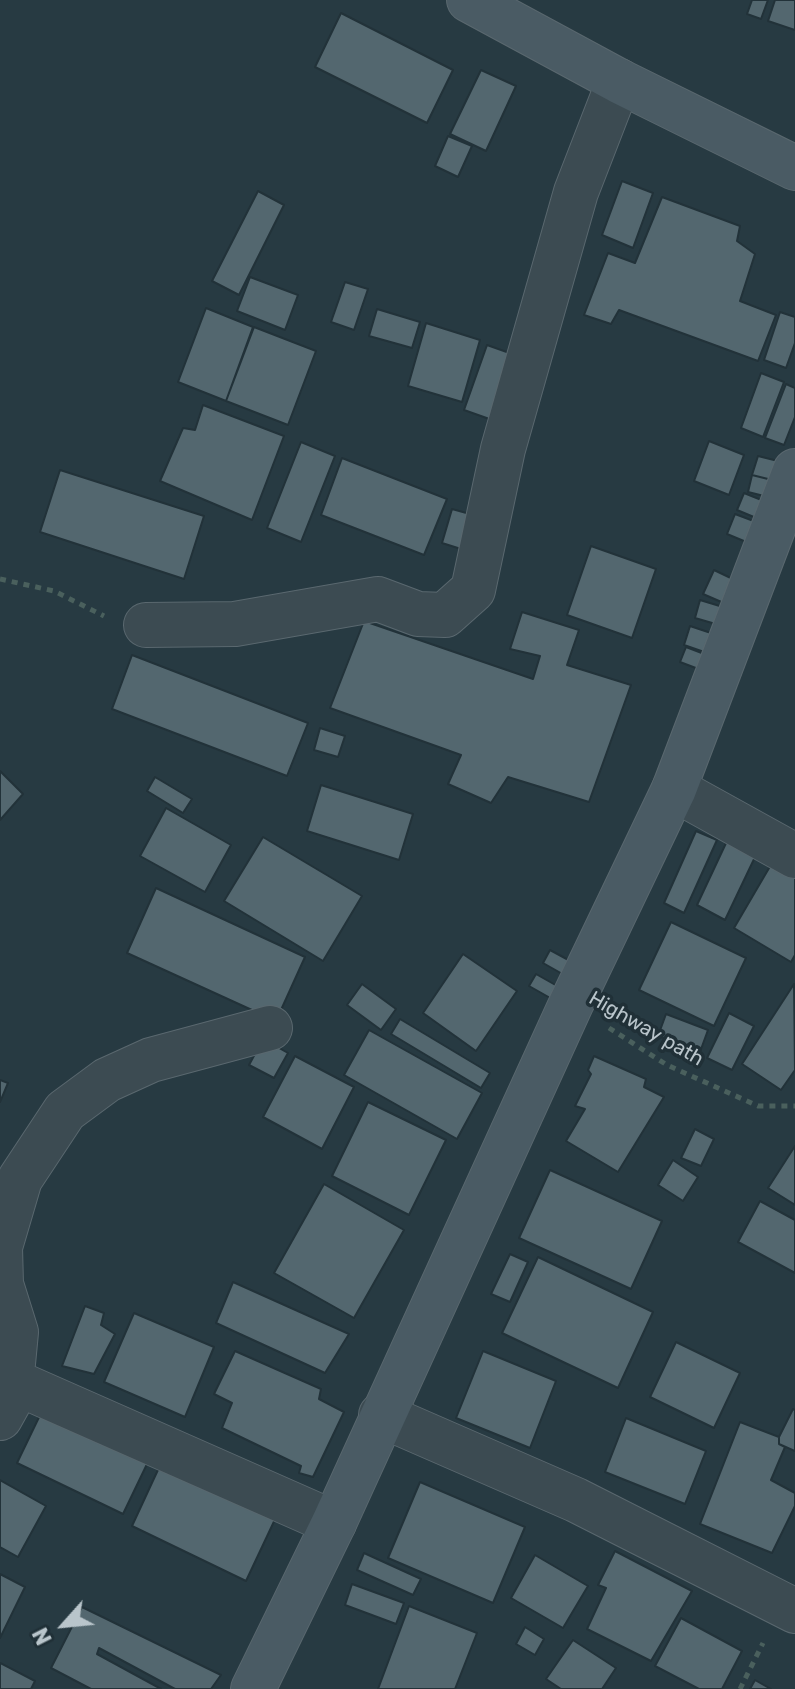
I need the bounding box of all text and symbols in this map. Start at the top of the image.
street label: Highway path [584,986,708,1072]
north arrow [24,1585,104,1665]
text: N [27,1623,58,1649]

